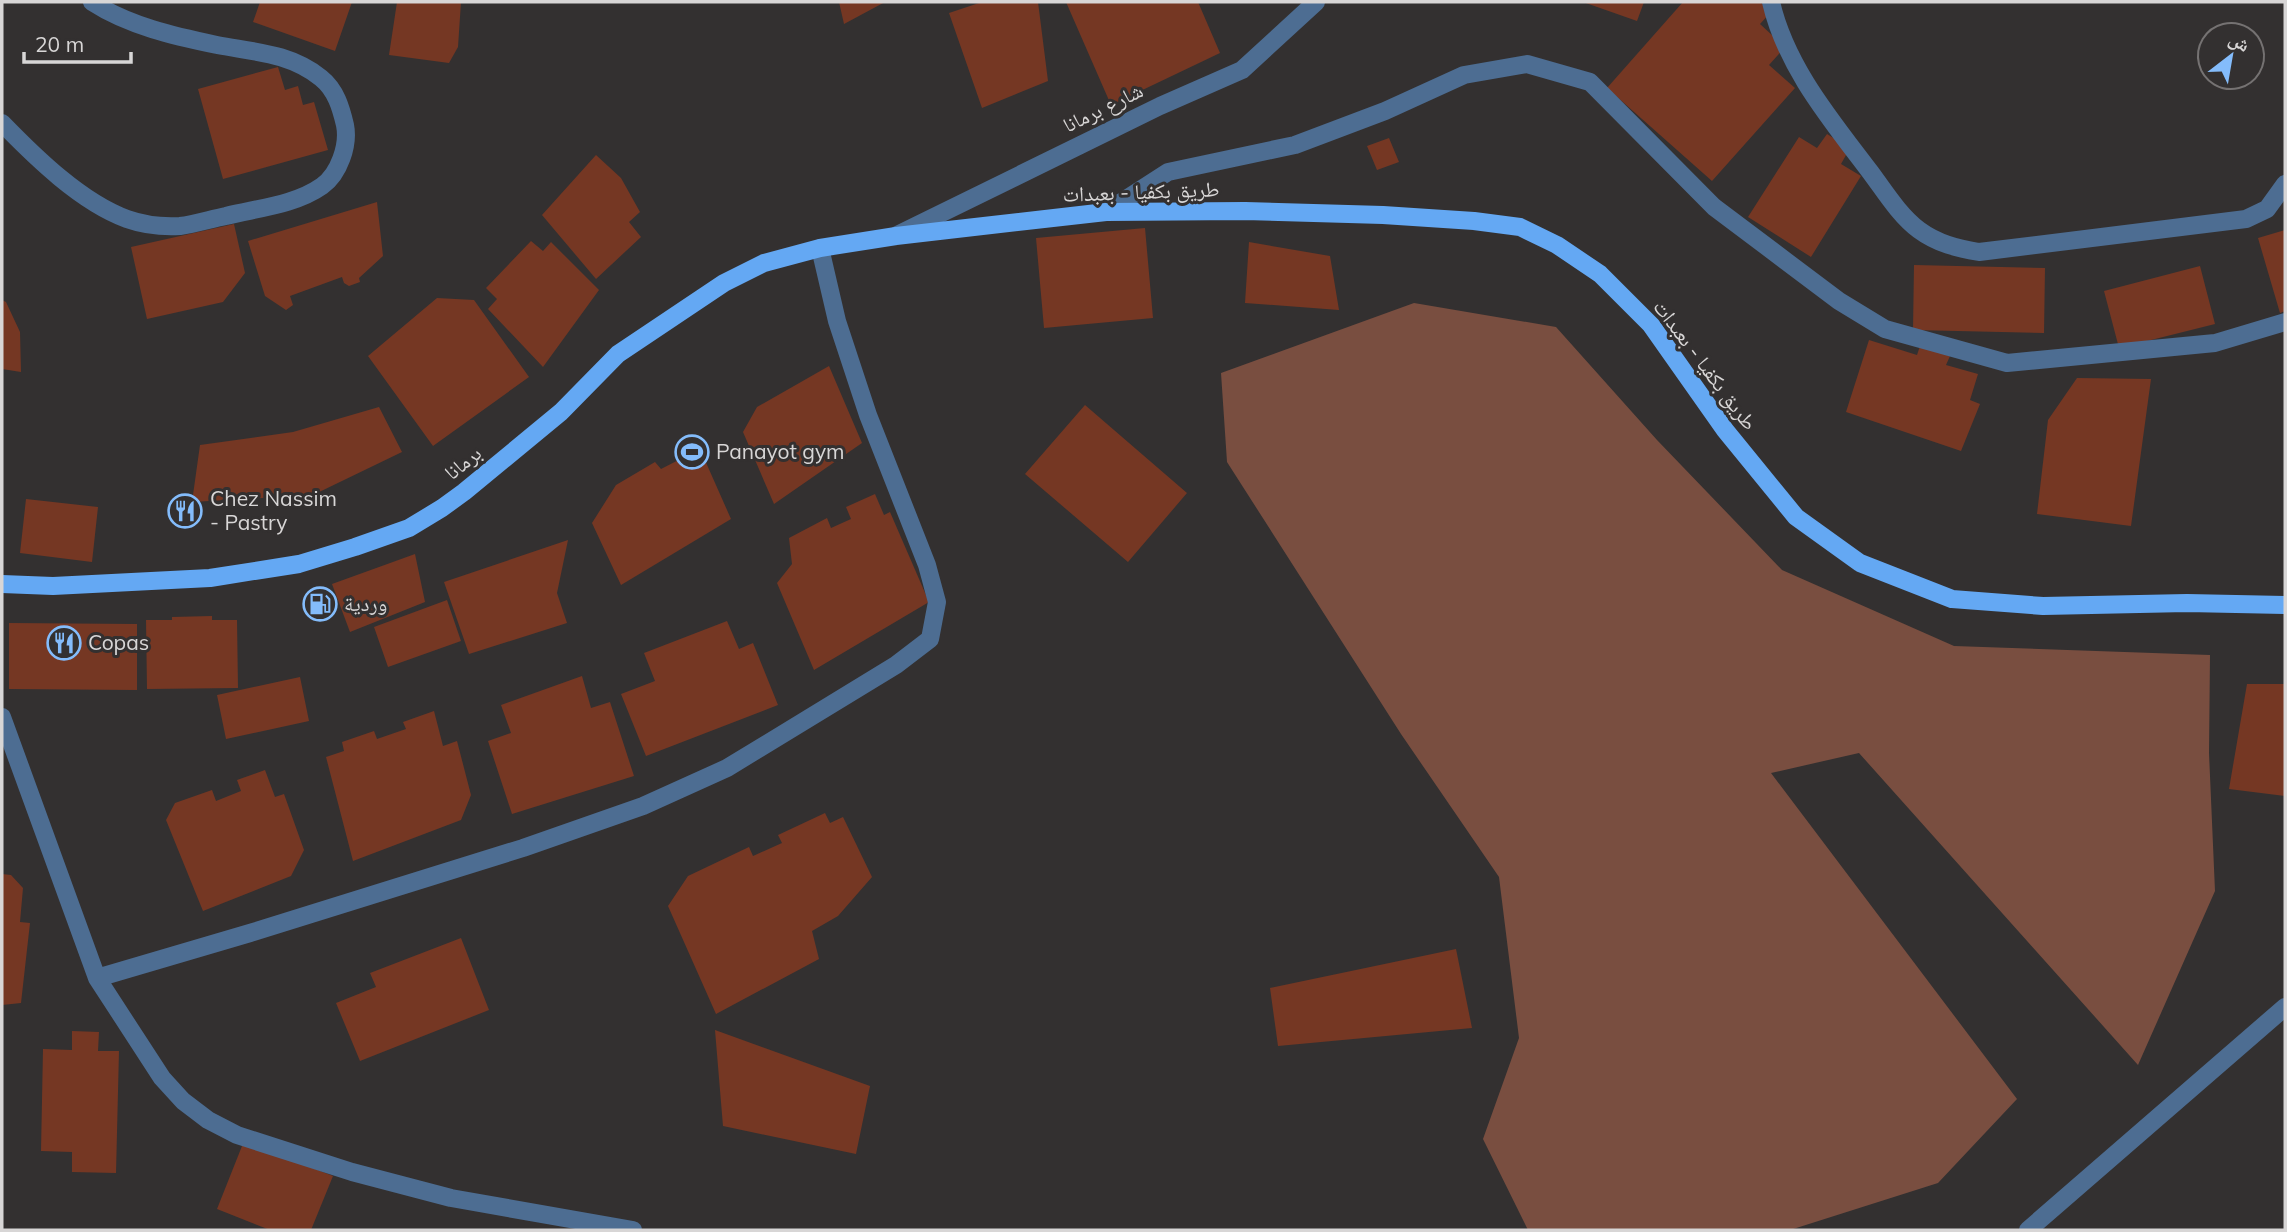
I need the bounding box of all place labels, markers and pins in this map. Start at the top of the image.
sports icon: Panayot gym [673,433,711,471]
place label: Panayot gym [716,438,845,464]
place label: Chez Nassim - Pastry [210,485,337,535]
restaurant icon: Chez Nassim - Pastry [166,492,204,530]
fuel station icon: وردية [301,585,339,623]
place label: وردية [344,590,387,616]
restaurant icon: Copas [45,624,83,662]
place label: Copas [88,629,149,655]

